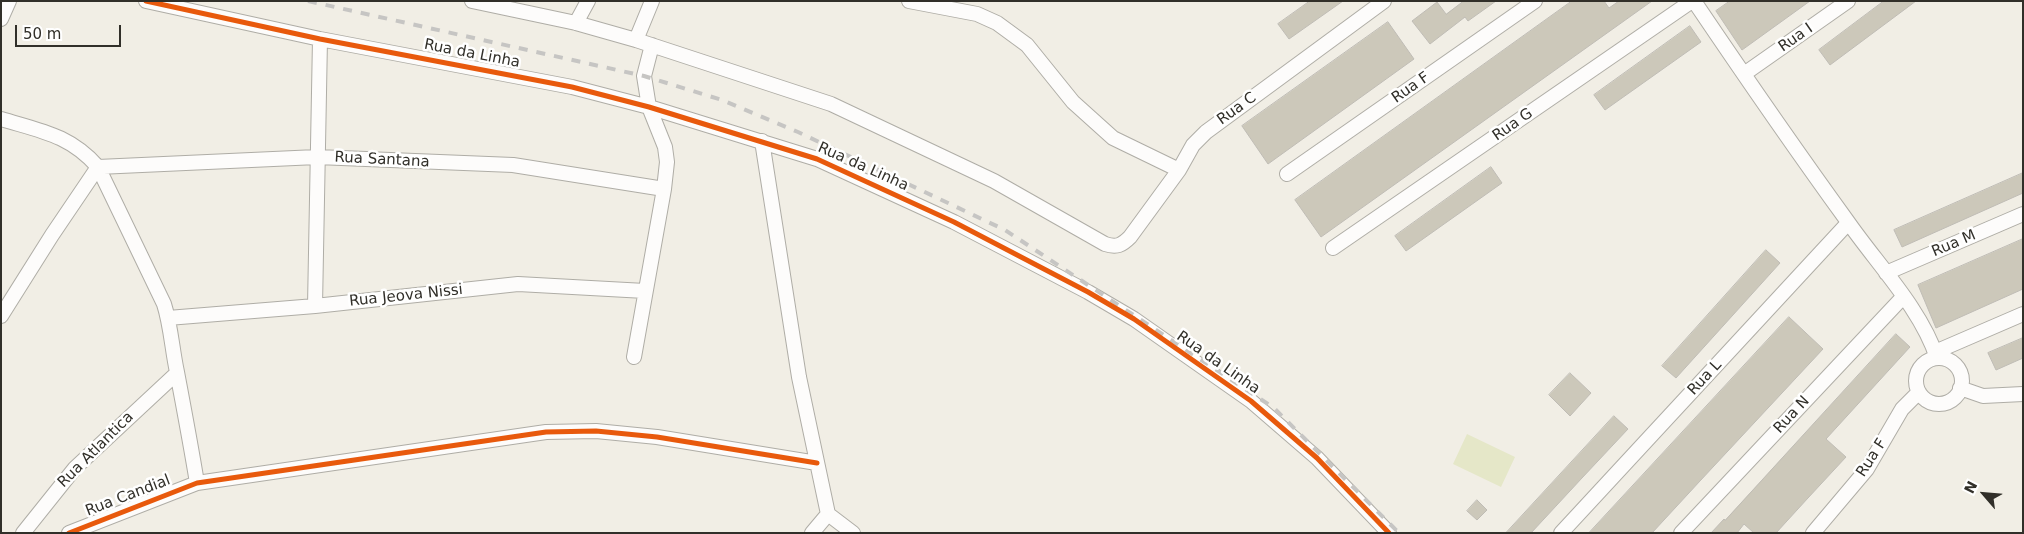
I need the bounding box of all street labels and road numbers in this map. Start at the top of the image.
street label: Rua I [1775,20,1817,56]
street label: Rua da Linha [422,36,522,72]
street label: Rua F [1389,69,1433,107]
street label: Rua C [1214,89,1260,129]
street label: Rua G [1489,105,1537,145]
street label: Rua da Linha [815,139,911,195]
street label: Rua Santana [334,149,430,171]
street label: Rua M [1929,227,1979,261]
street label: Rua Jeova Nissi [348,281,464,311]
street label: Rua da Linha [1173,328,1263,398]
street label: Rua L [1684,357,1726,399]
street label: Rua N [1770,393,1814,437]
street label: Rua Atlantica [54,408,138,492]
street label: Rua F [1853,436,1891,480]
street label: Rua Candial [83,472,173,520]

